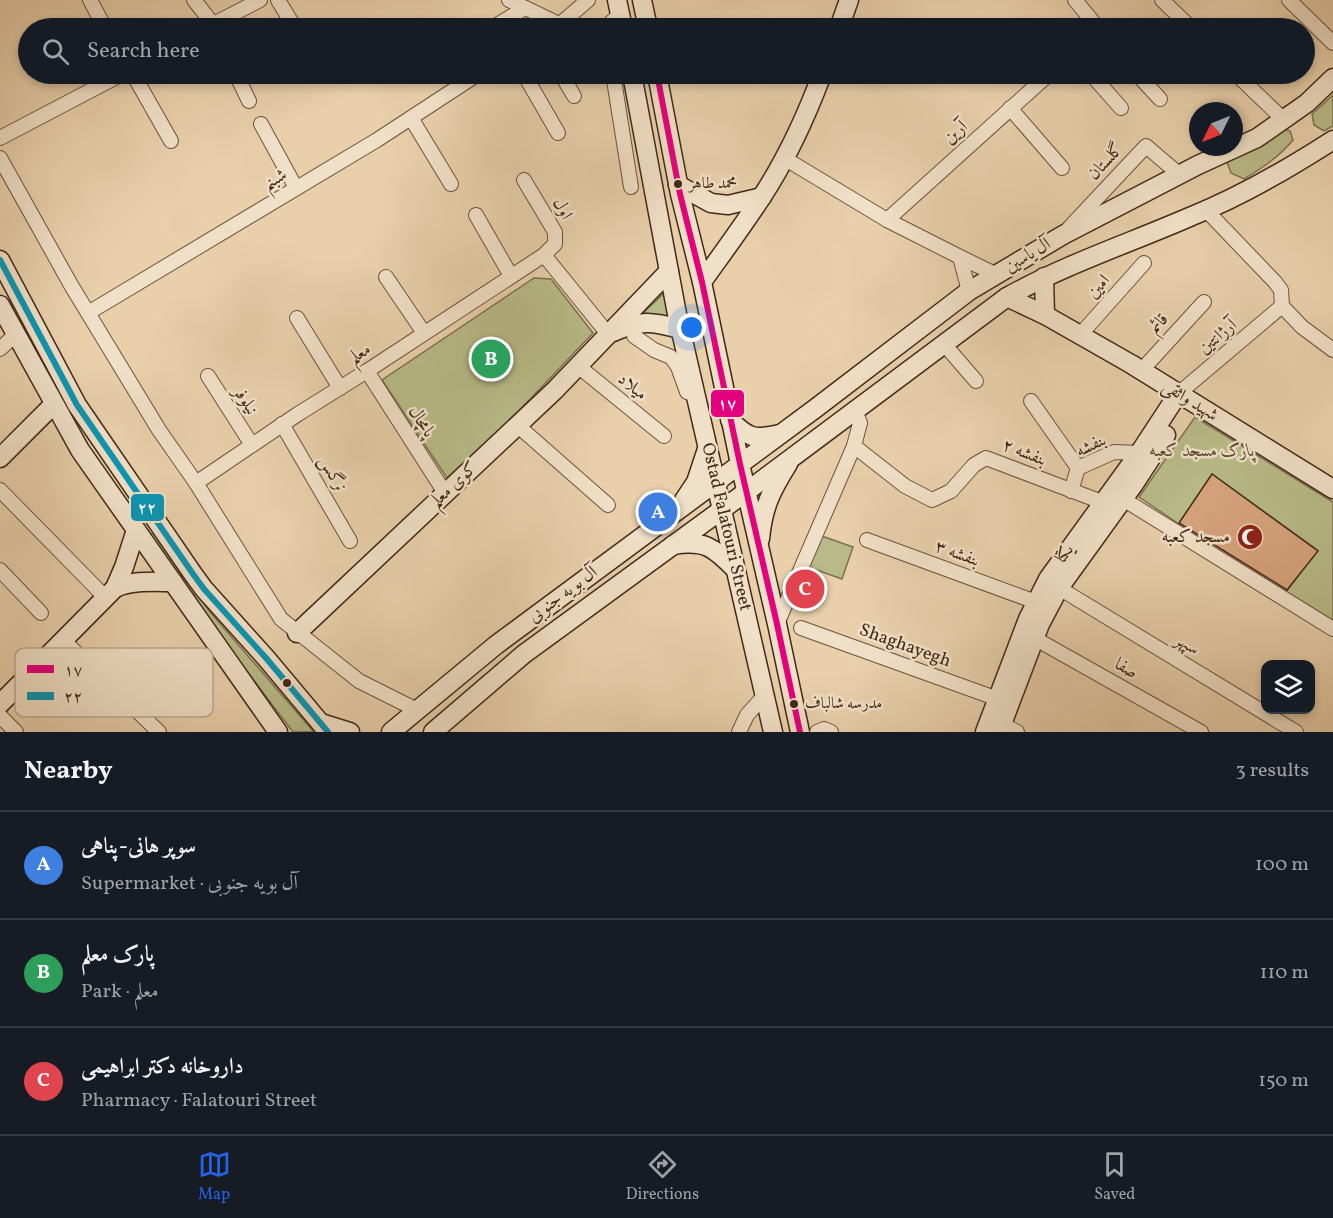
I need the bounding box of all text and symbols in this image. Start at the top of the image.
search box [18,18,1315,84]
icon: search [39,35,72,68]
text: Search here [87,36,200,67]
north arrow [1189,102,1243,156]
street label: آرین [938,114,975,151]
street label: گلستان [1082,138,1130,186]
street label: شبنم [258,163,294,201]
place label: محمد طاهر [687,173,737,195]
marker: محمد طاهر [672,178,684,190]
street label: اول [546,193,578,225]
street label: آل یاسین [1000,231,1058,280]
street label: امین [1081,269,1117,305]
street label: قائم [1143,308,1177,341]
street label: آرژانتین [1193,312,1244,361]
your location [677,313,706,342]
pin: B [472,336,510,382]
street label: معلم [344,337,378,374]
street label: میلاد [612,367,652,407]
street label: شهید واثقی [1157,374,1223,428]
street label: نیلوفر [225,380,264,420]
line badge: ۱۷ [710,389,745,418]
text: ۱۷ [718,394,736,416]
street label: پامچال [401,401,441,444]
street label: بنفشه [1071,428,1111,464]
street label: بنفشه ۲ [998,433,1050,473]
park label: پارک مسجد کعبه [1149,439,1256,464]
street label: Ostad Falatouri Street [695,441,757,613]
street label: نرگس [312,451,352,497]
street label: کوی معلم [424,456,486,517]
pin: A [638,490,678,534]
line badge: ۲۲ [130,493,165,522]
text: ۲۲ [138,498,156,520]
mosque icon: مسجد کعبه [1235,522,1265,552]
place label: مسجد کعبه [1161,525,1230,550]
street label: بنفشه ۳ [931,534,983,574]
street label: یکتا [1050,538,1081,569]
street label: آل بویه جنوبی [523,559,605,629]
pin: C [786,566,824,612]
street label: Shaghayegh [856,618,955,674]
street label: سپهر [1168,627,1204,662]
legend [15,648,213,717]
street label: صفا [1110,652,1142,686]
text: ۱۷ [64,660,83,682]
map controls [1261,660,1315,714]
button: layers [1261,660,1315,714]
unlabelled marker [281,677,293,689]
text: ۲۲ [64,687,83,709]
place label: مدرسه شالباف [805,693,882,715]
marker: مدرسه شالباف [788,698,800,710]
text: Nearby [24,753,113,789]
text: 3 results [1235,757,1309,785]
text: سوپر هانی-پناهی [81,832,196,863]
text: A [36,851,51,879]
text: 100 m [1255,851,1309,879]
text: Supermarket · آل بویه جنوبی [81,870,298,898]
text: پارک معلم [81,940,154,971]
text: B [37,959,50,987]
text: 110 m [1260,959,1309,987]
text: Park · معلم [81,978,159,1006]
text: داروخانه دکتر ابراهیمی [81,1052,244,1083]
text: C [37,1067,50,1095]
text: 150 m [1258,1067,1309,1095]
text: Pharmacy · Falatouri Street [81,1087,317,1115]
tab: Map [198,1148,231,1206]
tab: Directions [626,1148,699,1206]
tab: Saved [1094,1148,1135,1206]

